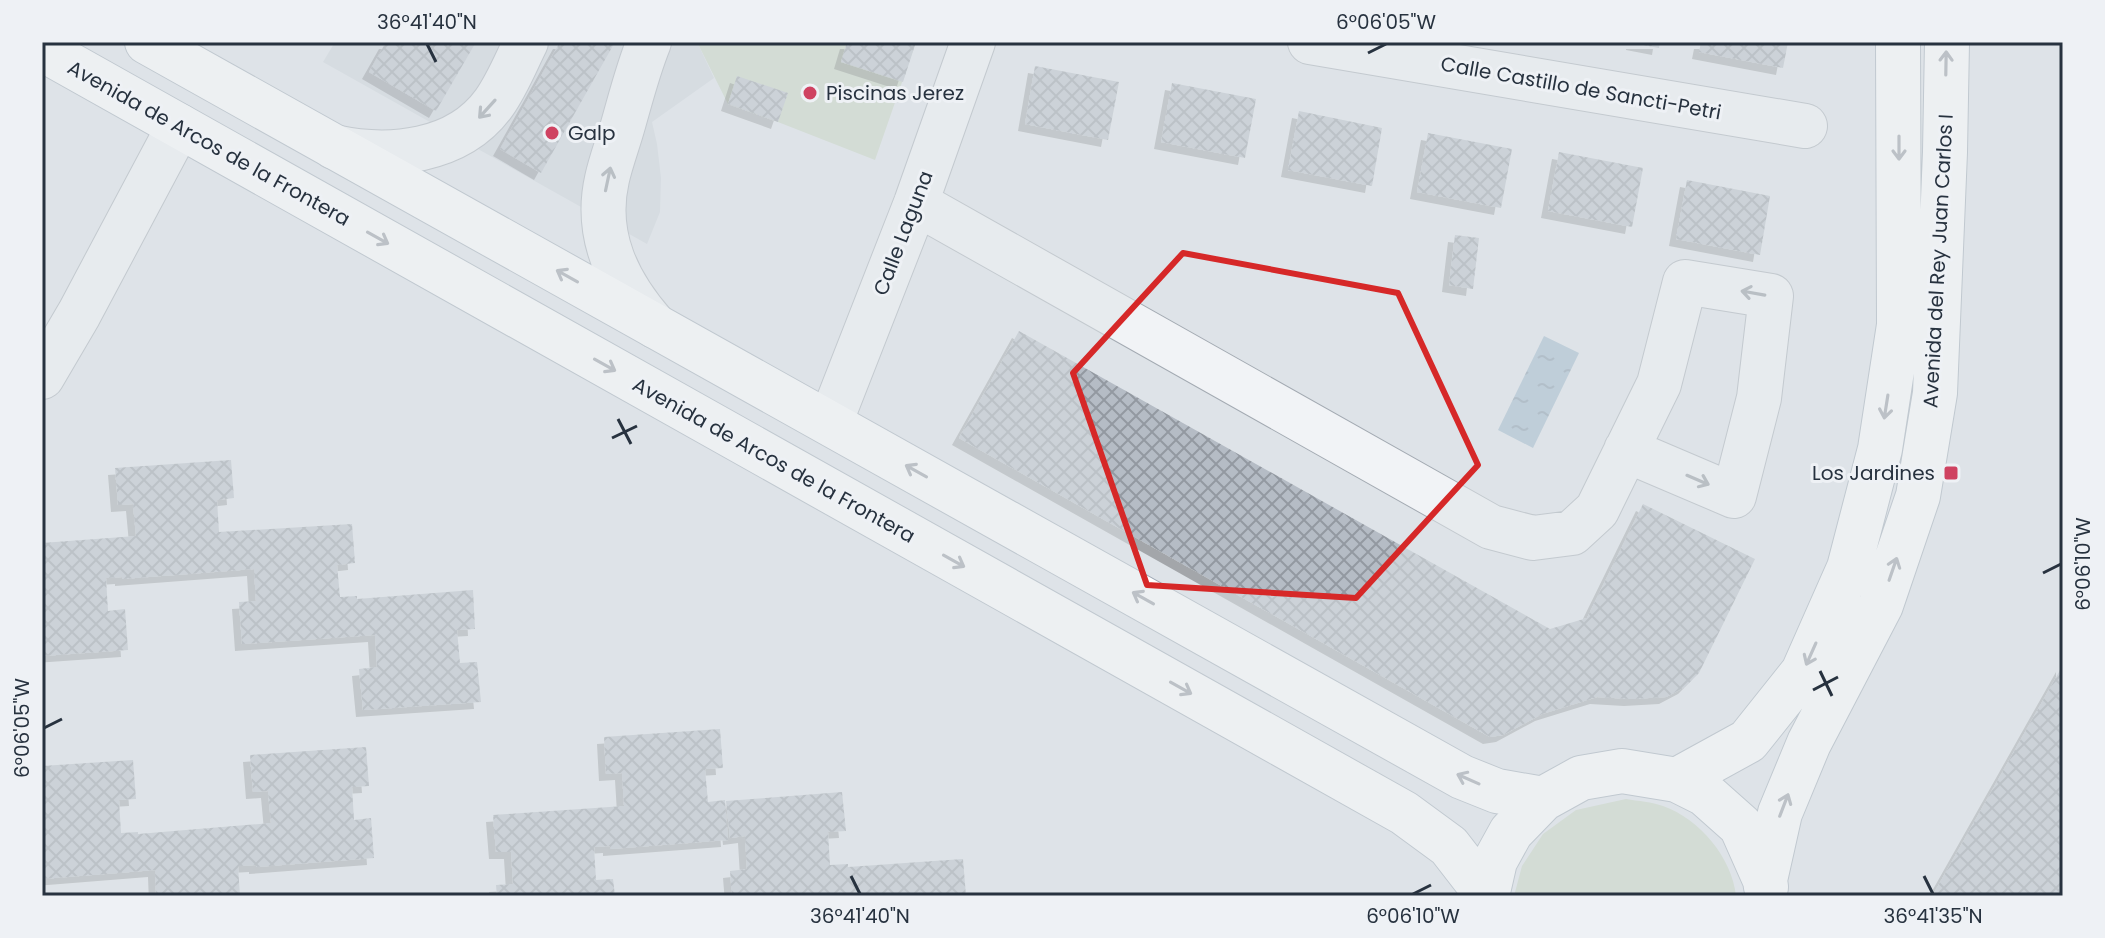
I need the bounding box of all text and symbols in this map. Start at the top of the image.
text: 36°41'40"N [377,8,477,36]
text: 6°06'05"W [1336,8,1436,36]
street label: Calle Castillo de Sancti-Petri [1439,50,1723,126]
one-way arrow [1939,50,1954,77]
street label: Avenida de Arcos de la Frontera [63,53,355,233]
place label: Piscinas Jerez [826,79,964,107]
marker: Piscinas Jerez [801,84,819,102]
one-way arrow [478,98,496,118]
street label: Avenida del Rey Juan Carlos I [1916,113,1960,409]
place label: Galp [568,119,616,147]
marker: Galp [543,124,561,142]
one-way arrow [1891,134,1907,161]
one-way arrow [601,166,616,192]
street label: Calle Laguna [866,167,940,299]
one-way arrow [366,231,390,246]
one-way arrow [555,268,579,284]
one-way arrow [1741,285,1767,300]
one-way arrow [593,357,616,373]
street label: Avenida de Arcos de la Frontera [628,370,920,550]
one-way arrow [1878,394,1893,419]
place label: Los Jardines [1812,459,1935,487]
one-way arrow [905,463,928,479]
marker: Los Jardines [1942,464,1960,482]
one-way arrow [1685,474,1710,489]
text: 6°06'10"W [2069,517,2097,611]
one-way arrow [942,553,965,569]
one-way arrow [1886,557,1901,582]
one-way arrow [1132,590,1155,606]
one-way arrow [1802,642,1817,666]
text: 6°06'05"W [8,678,36,778]
one-way arrow [1169,680,1192,696]
one-way arrow [1456,770,1481,785]
one-way arrow [1778,793,1792,818]
text: 36°41'40"N [810,902,910,930]
text: 6°06'10"W [1366,902,1460,930]
text: 36°41'35"N [1883,902,1983,930]

